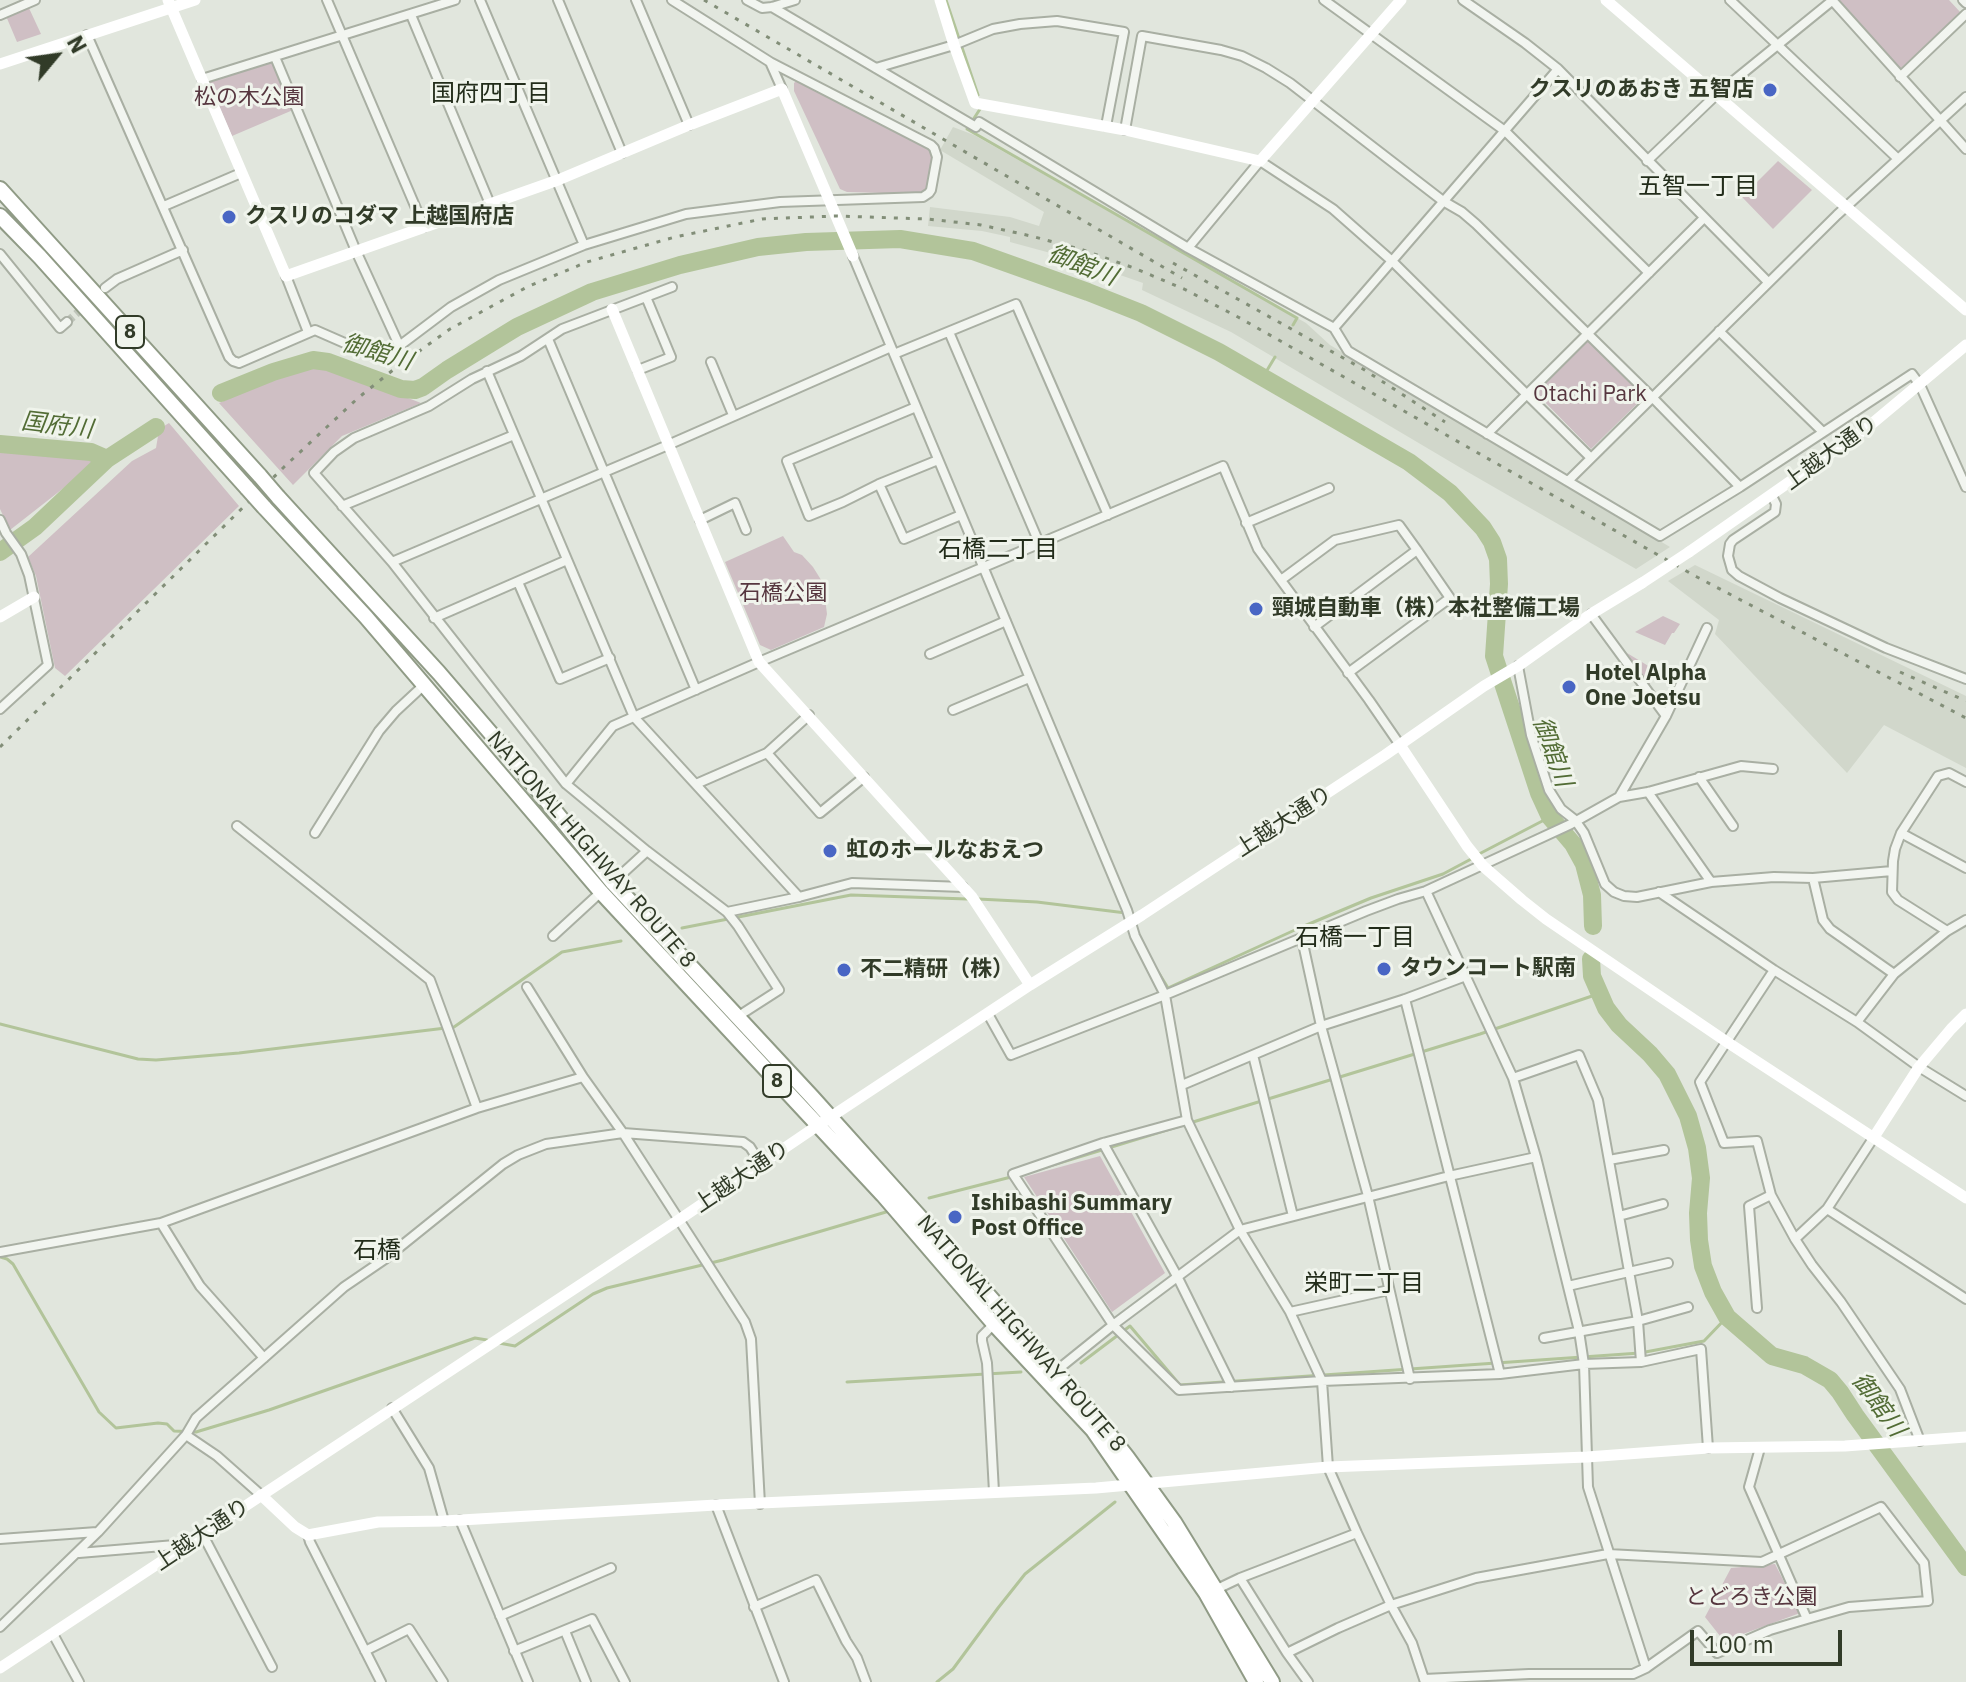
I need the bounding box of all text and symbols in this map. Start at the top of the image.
north arrow [16,16,96,96]
text: N [61,30,94,58]
place label: クスリのあおき 五智店 [1529,77,1754,103]
district label: 国府四丁目 [431,80,551,108]
marker: クスリのあおき 五智店 [1761,81,1779,99]
park label: 松の木公園 [194,85,304,111]
district label: 五智一丁目 [1638,173,1758,201]
place label: クスリのコダマ 上越国府店 [245,204,514,230]
marker: クスリのコダマ 上越国府店 [220,208,238,226]
water label: 御館川 [1043,240,1121,292]
road number: 8 [116,316,144,348]
water label: 御館川 [338,329,416,377]
park label: Otachi Park [1533,382,1647,408]
water label: 国府川 [20,407,94,445]
street label: 上越大通り [1779,410,1883,496]
district label: 石橋二丁目 [938,536,1058,564]
park label: 石橋公園 [739,581,827,607]
place label: 頸城自動車（株）本社整備工場 [1272,596,1580,622]
marker: 頸城自動車（株）本社整備工場 [1247,600,1265,618]
place label: Hotel Alpha One Joetsu [1585,661,1707,712]
marker: Hotel Alpha One Joetsu [1560,678,1578,696]
water label: 御館川 [1526,713,1578,791]
street label: NATIONAL HIGHWAY ROUTE 8 [481,726,701,974]
street label: 上越大通り [1231,781,1337,863]
place label: 虹のホールなおえつ [846,838,1044,864]
marker: 虹のホールなおえつ [821,842,839,860]
district label: 石橋一丁目 [1295,924,1415,952]
place label: タウンコート駅南 [1400,956,1576,982]
place label: 不二精研（株） [860,957,1014,983]
marker: タウンコート駅南 [1375,960,1393,978]
marker: 不二精研（株） [835,961,853,979]
road number: 8 [763,1065,791,1097]
street label: 上越大通り [689,1135,795,1219]
place label: Ishibashi Summary Post Office [971,1191,1172,1242]
marker: Ishibashi Summary Post Office [946,1208,964,1226]
street label: NATIONAL HIGHWAY ROUTE 8 [911,1210,1131,1458]
district label: 石橋 [353,1237,401,1265]
district label: 栄町二丁目 [1304,1270,1424,1298]
water label: 御館川 [1845,1367,1911,1443]
street label: 上越大通り [149,1493,255,1577]
park label: とどろき公園 [1685,1585,1817,1611]
scale bar [1694,1614,1846,1664]
text: 100 m [1704,1628,1774,1660]

